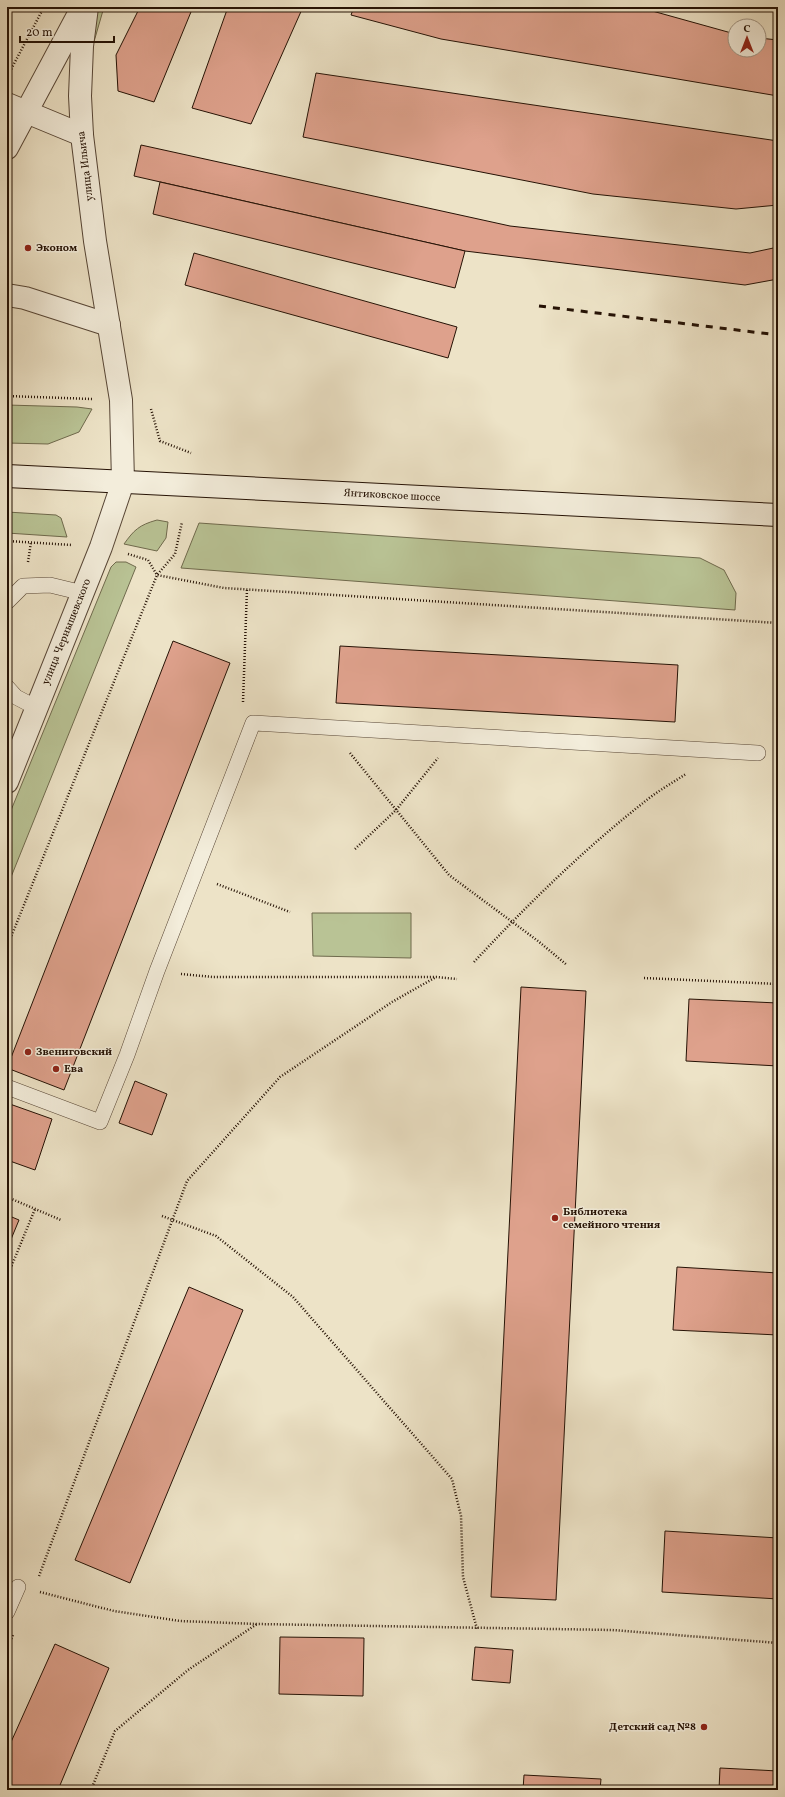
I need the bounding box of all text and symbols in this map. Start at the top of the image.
scale bar [20,18,114,44]
north arrow [727,18,767,58]
text: С [743,22,751,37]
text: 20 m [26,25,53,41]
street label: улица Ильича [74,130,98,202]
place label: Эконом [36,241,78,256]
marker: Эконом [23,243,33,253]
street label: Янтиковское шоссе [343,486,441,506]
street label: улица Чернышевского [39,576,95,687]
place label: Звениговский [36,1045,112,1060]
marker: Звениговский [23,1047,33,1057]
place label: Ева [64,1062,83,1077]
marker: Ева [51,1064,61,1074]
place label: Библиотека семейного чтения [563,1205,660,1233]
marker: Библиотека семейного чтения [550,1213,560,1223]
place label: Детский сад №8 [609,1720,696,1735]
marker: Детский сад №8 [699,1722,709,1732]

